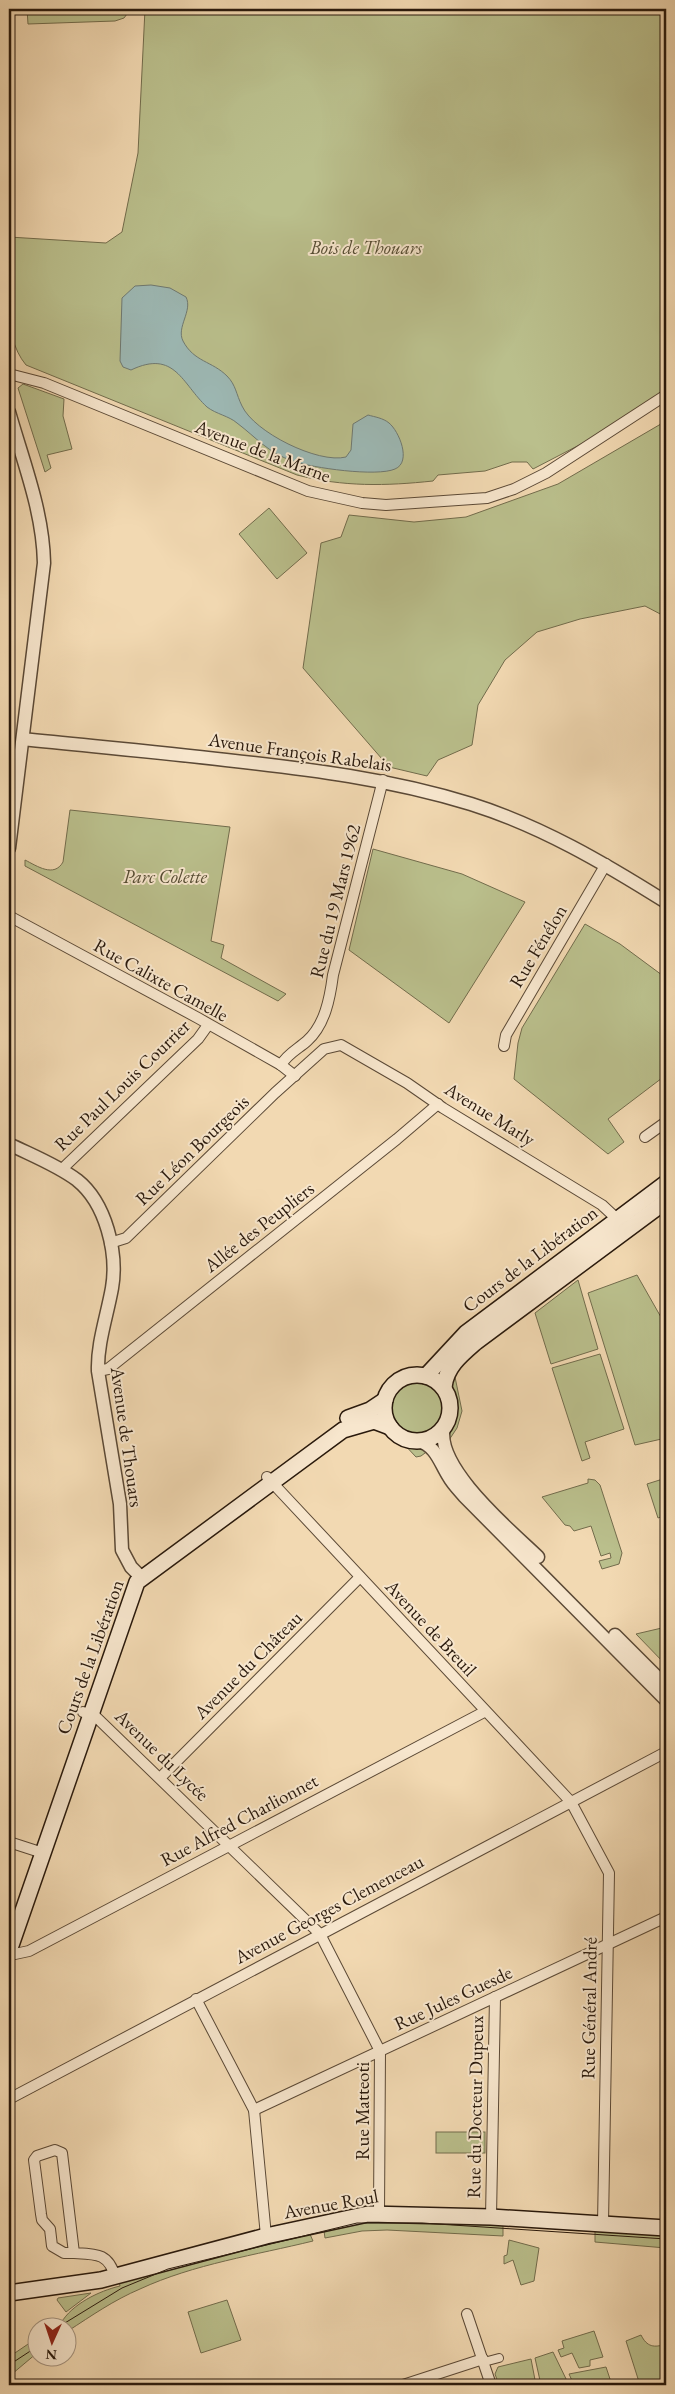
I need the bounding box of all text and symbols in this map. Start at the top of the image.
park label: Bois de Thouars [309,235,423,260]
street label: Avenue de la Marne [191,413,334,488]
street label: Avenue François Rabelais [206,727,393,777]
street label: Rue du 19 Mars 1962 [304,822,366,980]
park label: Parc Colette [123,864,208,889]
street label: Rue Fénélon [503,900,573,992]
street label: Rue Calixte Camelle [89,933,233,1027]
street label: Rue Paul Louis Courrier [49,1013,196,1156]
street label: Avenue Marly [439,1076,540,1152]
street label: Rue Léon Bourgeois [130,1089,254,1211]
street label: Allée des Peupliers [198,1176,319,1279]
street label: Cours de la Libération [457,1200,603,1318]
street label: Avenue de Thouars [105,1364,149,1509]
street label: Avenue de Breuil [379,1574,482,1682]
street label: Cours de la Libération [50,1576,130,1738]
street label: Avenue du Château [188,1605,308,1725]
street label: Avenue du Lycée [109,1703,214,1806]
street label: Rue Alfred Charlionnet [156,1768,322,1872]
street label: Avenue Georges Clemenceau [229,1848,428,1970]
street label: Rue Général André [575,1937,603,2079]
street label: Rue Jules Guesde [390,1960,516,2036]
street label: Rue du Docteur Dupeux [461,2014,489,2199]
street label: Rue Matteoti [350,2062,375,2160]
street label: Avenue Roul [281,2183,381,2225]
north arrow [28,2316,78,2366]
text: N [45,2346,57,2364]

